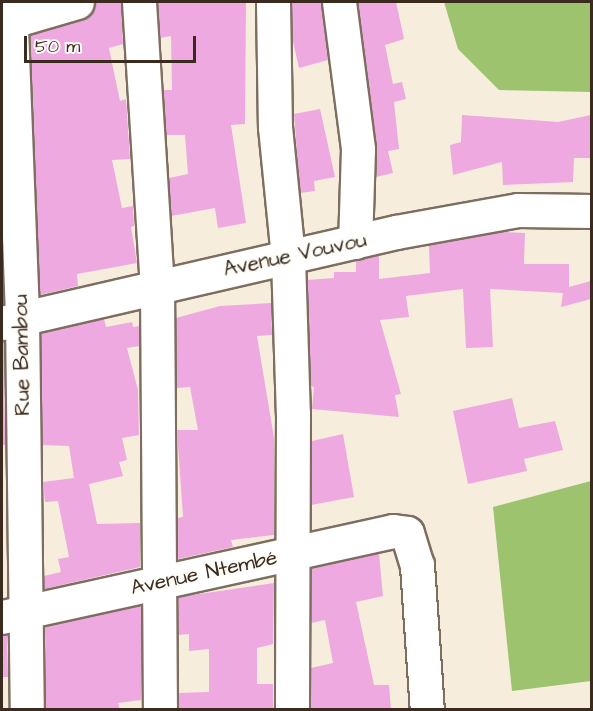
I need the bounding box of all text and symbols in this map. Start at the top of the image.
scale bar [27,24,200,62]
text: 50 m [35,34,80,59]
street label: Avenue Vouvou [221,228,369,282]
street label: Rue Bambou [8,294,36,416]
street label: Avenue Ntembé [128,545,280,601]

